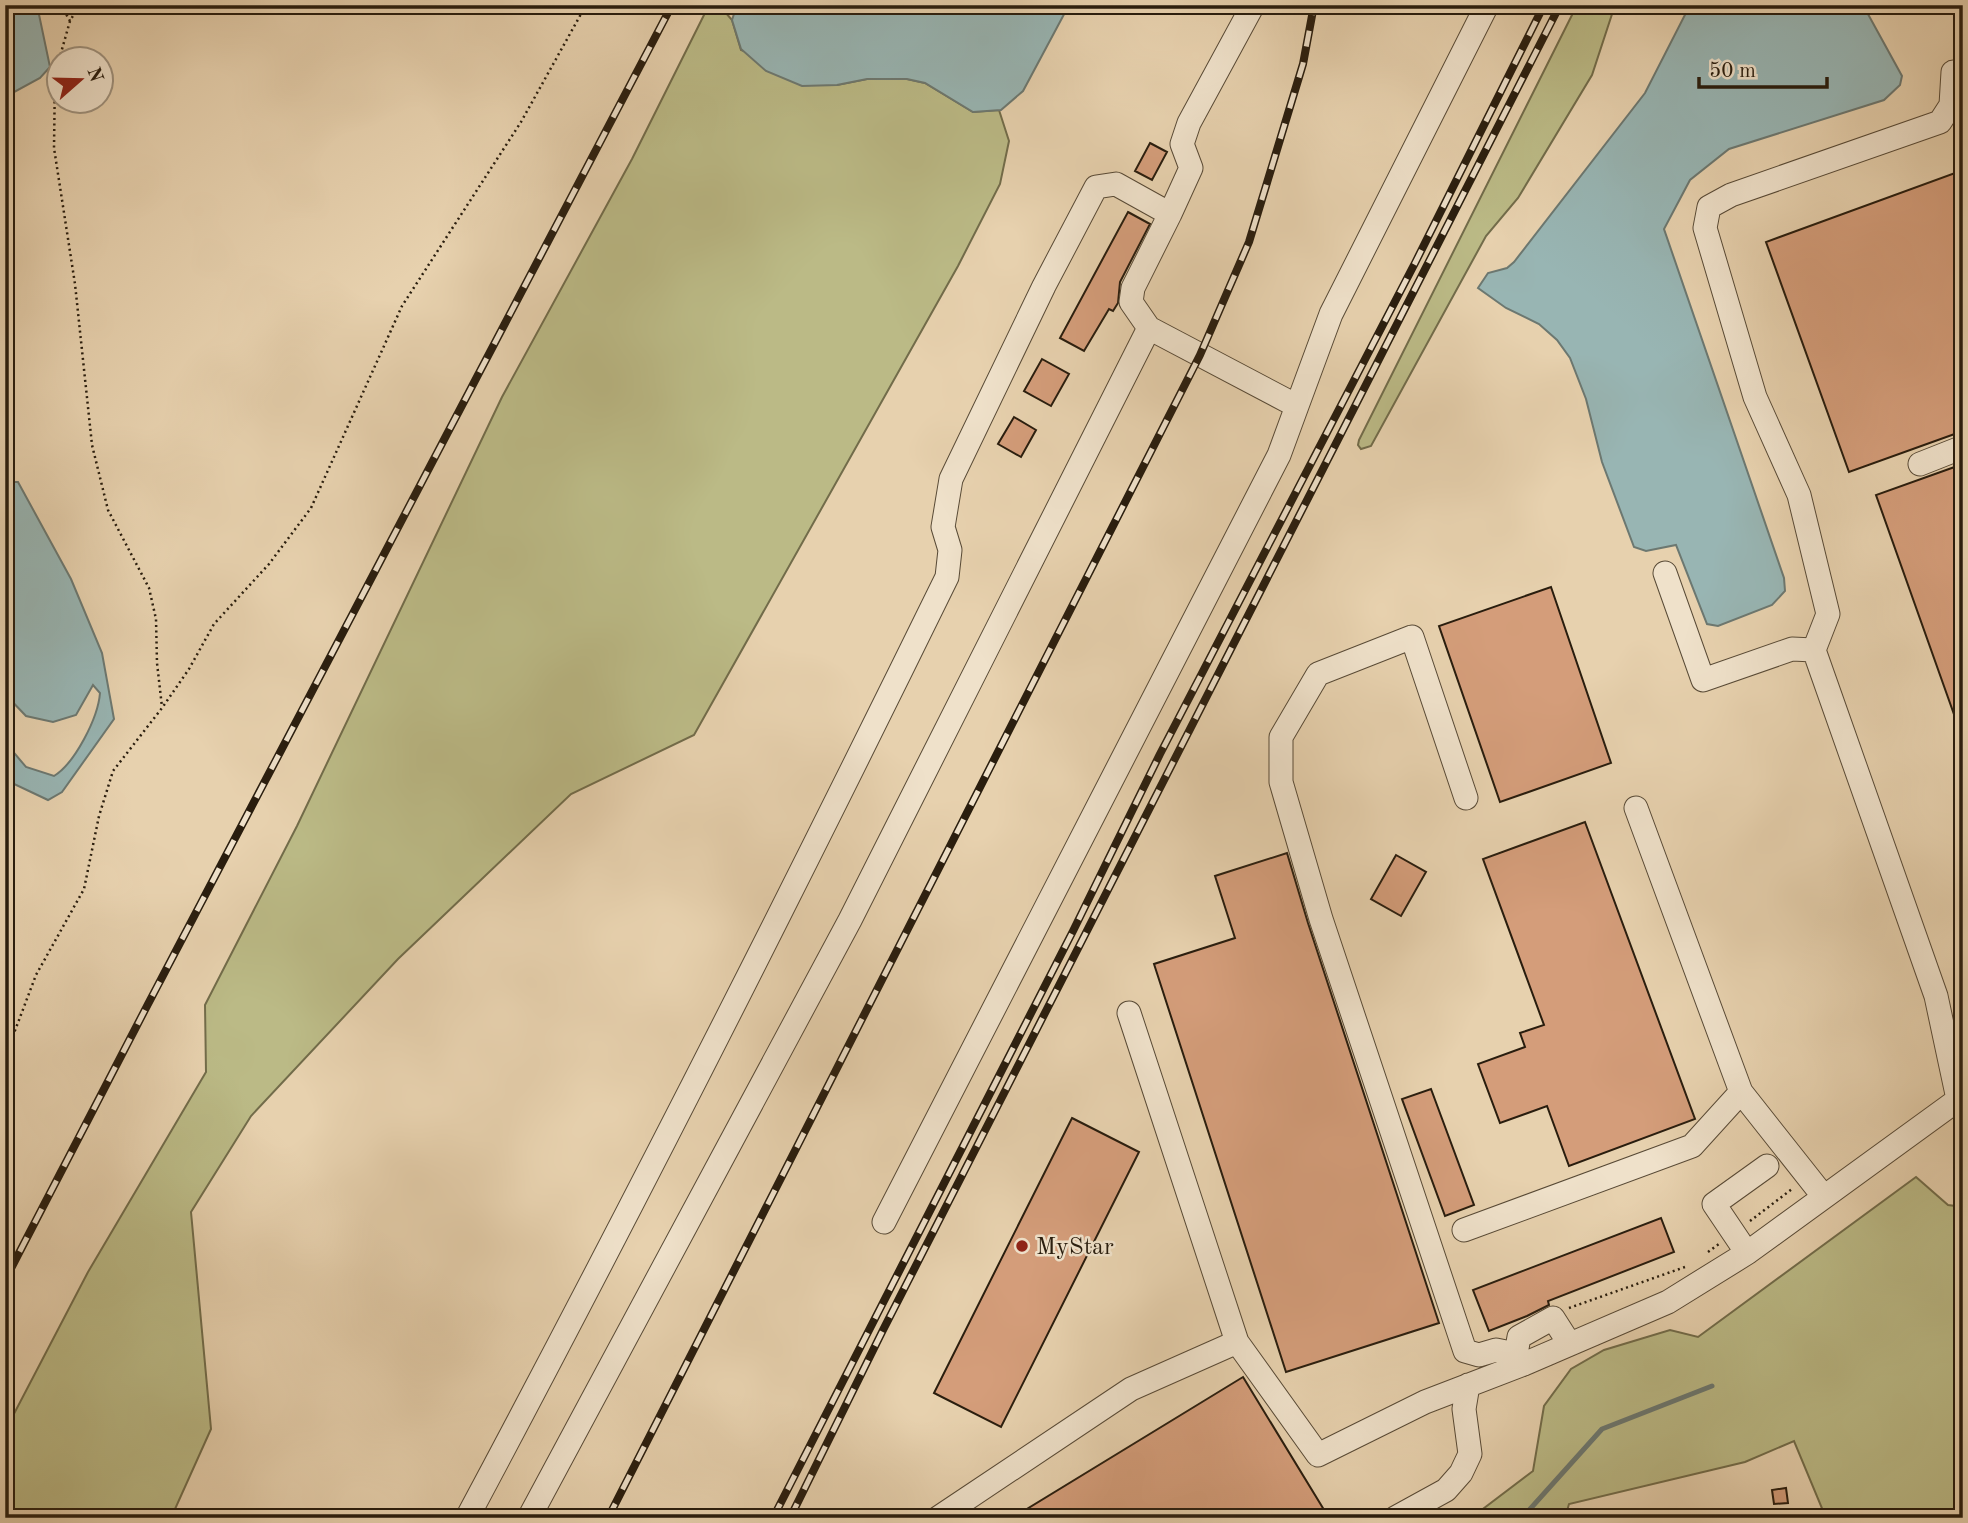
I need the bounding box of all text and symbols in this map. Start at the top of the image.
north arrow [46,46,116,116]
scale bar [1699,46,1826,90]
text: 50 m [1709,61,1756,82]
text: N [82,65,105,86]
place label: MyStar [1036,1236,1114,1260]
marker: MyStar [1014,1238,1030,1254]

